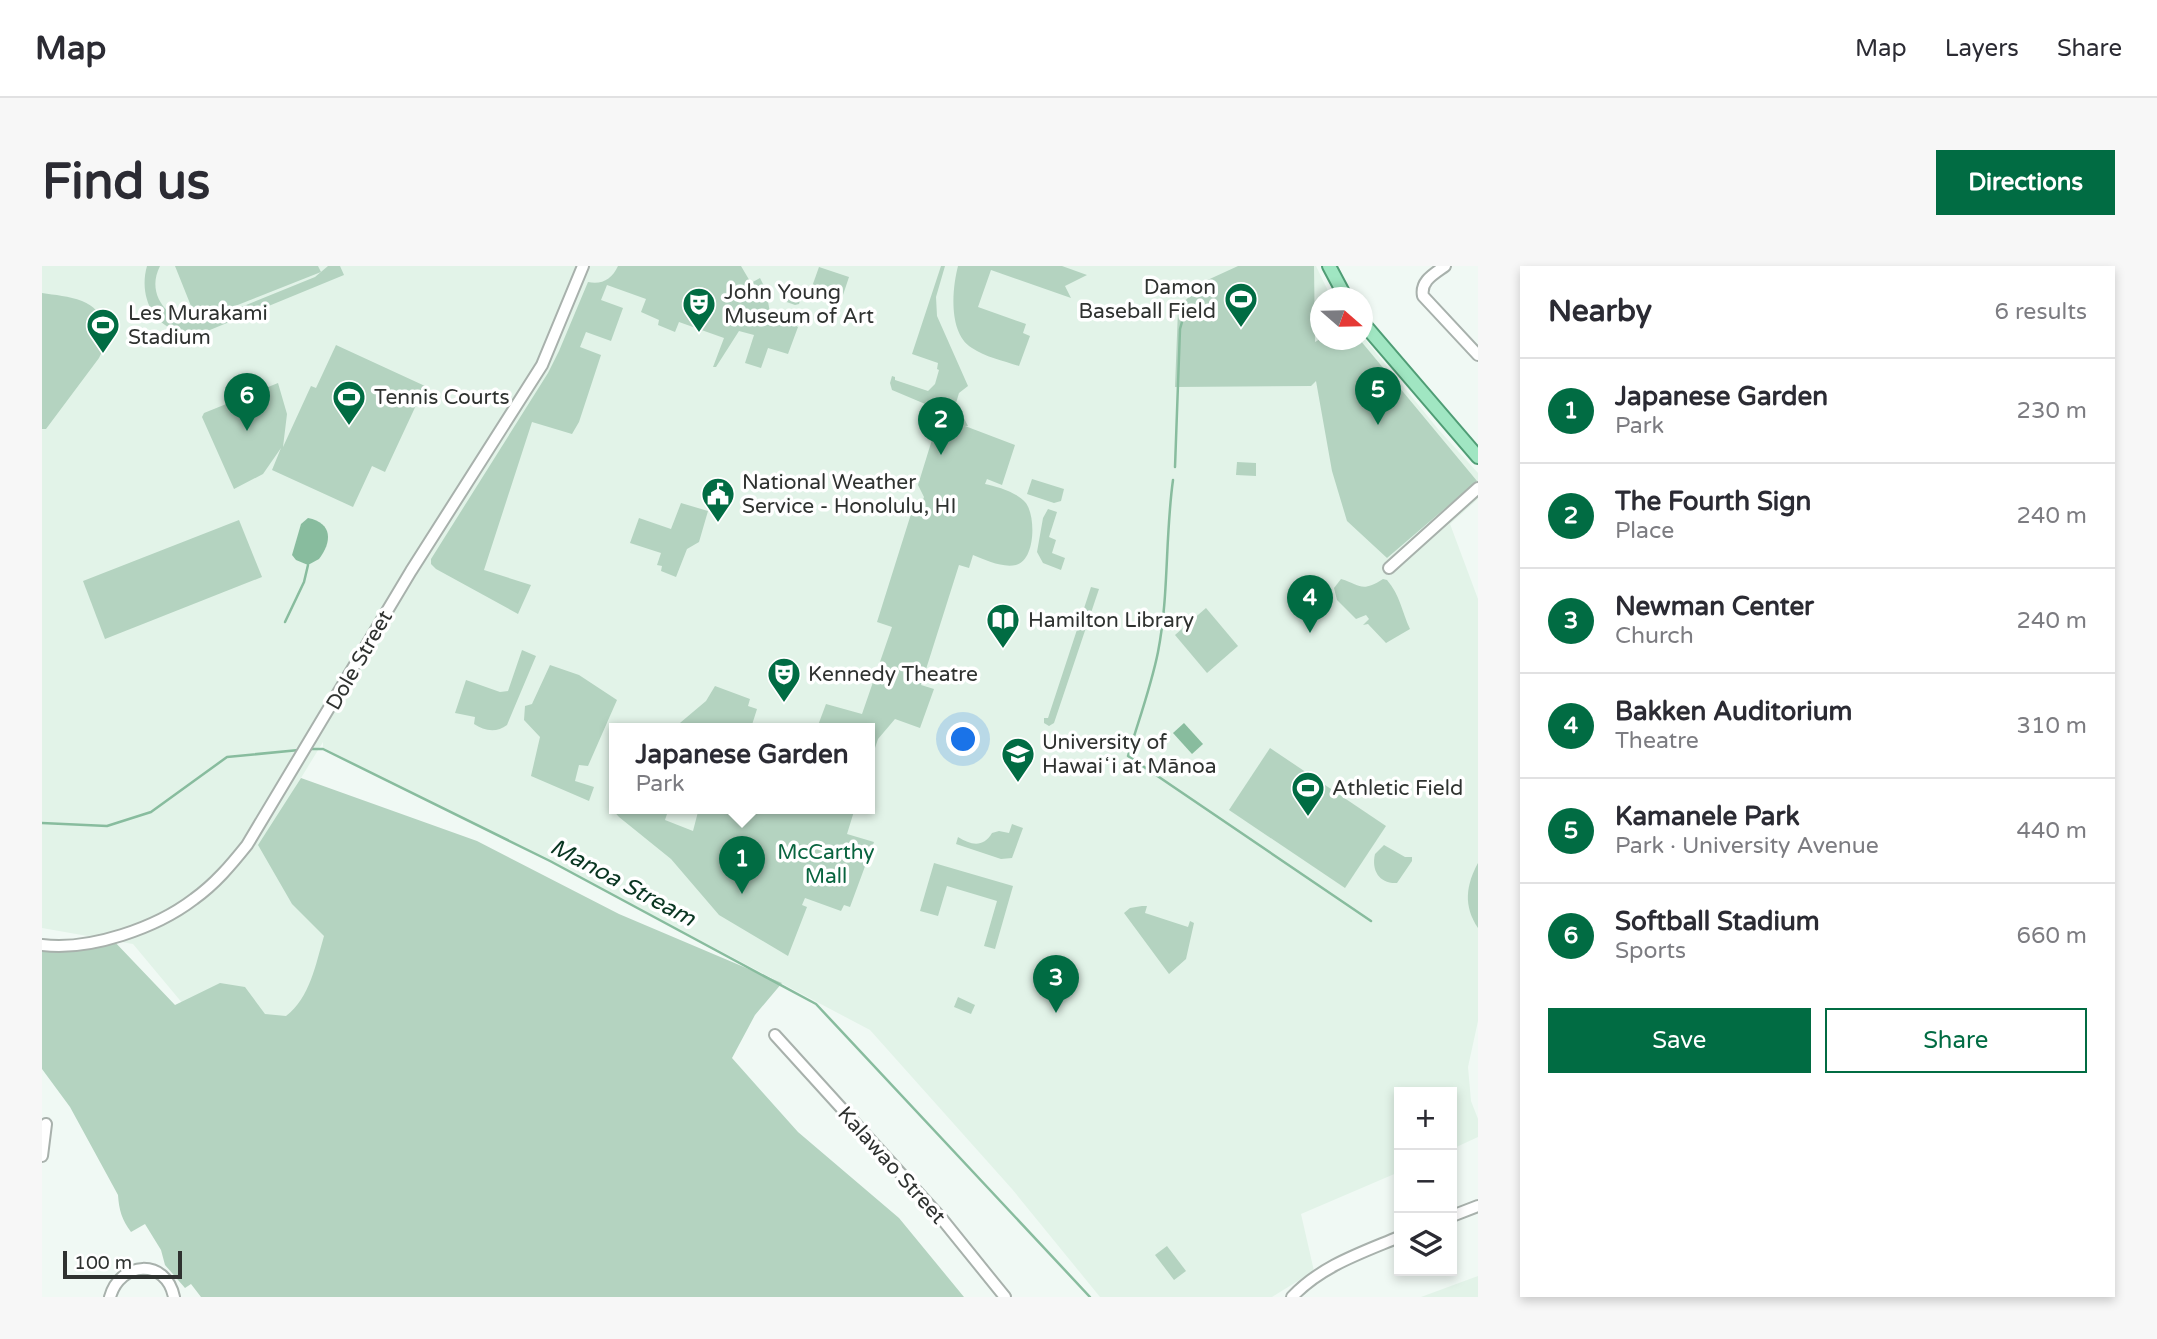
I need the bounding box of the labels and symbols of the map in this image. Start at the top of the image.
place label: Damon Baseball Field [1079,275,1216,324]
place label: John Young Museum of Art [724,280,874,329]
sports icon: Damon Baseball Field [1222,280,1260,329]
theatre icon: John Young Museum of Art [680,285,718,334]
north arrow [1310,287,1373,350]
place label: Les Murakami Stadium [128,301,268,350]
sports icon: Les Murakami Stadium [84,306,122,355]
pin: 5 [1355,367,1401,425]
pin: 6 [224,373,270,431]
sports icon: Tennis Courts [330,378,368,427]
place label: Tennis Courts [374,385,510,410]
pin: 2 [918,397,964,455]
place label: National Weather Service - Honolulu, HI [742,470,956,519]
public building icon: National Weather Service - Honolulu, HI [699,475,737,524]
pin: 4 [1287,575,1333,633]
library icon: Hamilton Library [984,601,1022,650]
street label: Dole Street [321,606,398,714]
place label: Hamilton Library [1028,608,1194,633]
theatre icon: Kennedy Theatre [765,655,803,704]
place label: Kennedy Theatre [808,662,978,687]
your location [946,722,980,756]
place label: University of Hawaiʻi at Mānoa [1042,730,1217,779]
school or university icon: University of Hawaiʻi at Mānoa [999,735,1037,784]
sports icon: Athletic Field [1289,769,1327,818]
place label: Athletic Field [1332,776,1463,801]
water label: Manoa Stream [545,833,701,933]
pin: 1 [719,836,765,894]
park label: McCarthy Mall [777,840,875,889]
pin: 3 [1033,955,1079,1013]
street label: Kalawao Street [832,1102,951,1229]
scale bar [63,1248,182,1280]

